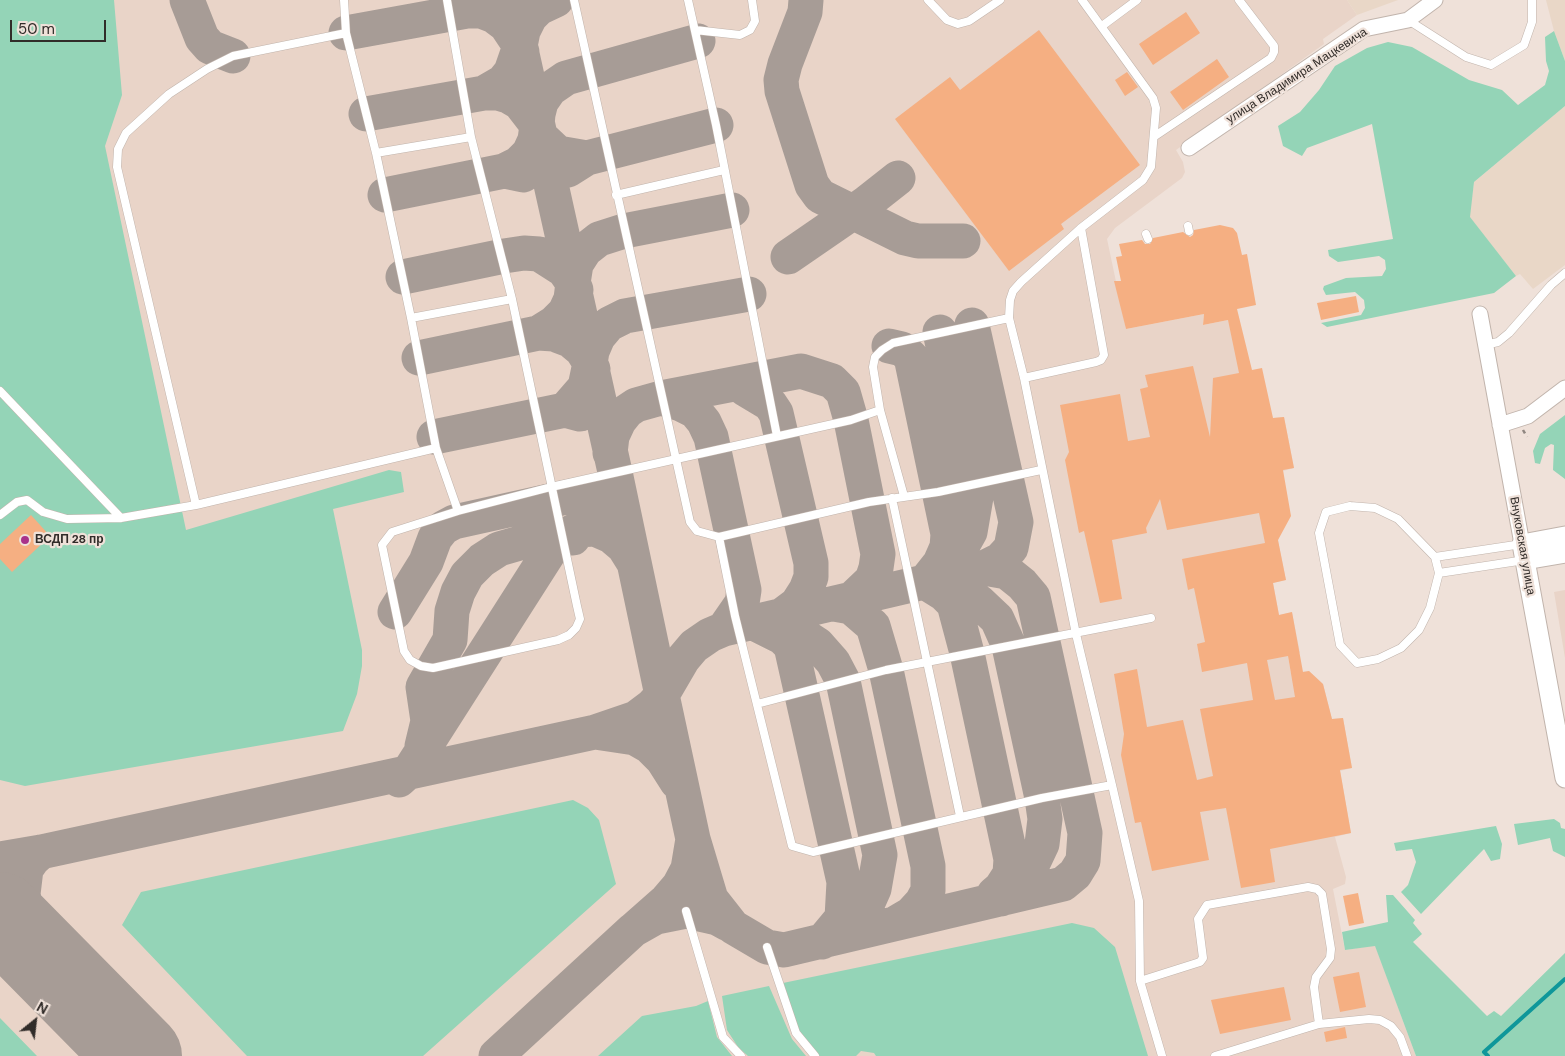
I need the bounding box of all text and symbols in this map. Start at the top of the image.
scale bar [12,10,109,42]
text: 50 m [18,19,55,39]
street label: улица Владимира Мацкевича [1224,25,1370,127]
street label: Внуковская улица [1506,496,1538,596]
place label: ВСДП 28 пр [35,533,104,547]
marker: ВСДП 28 пр [19,534,31,546]
north arrow [10,996,60,1046]
text: N [33,998,51,1018]

